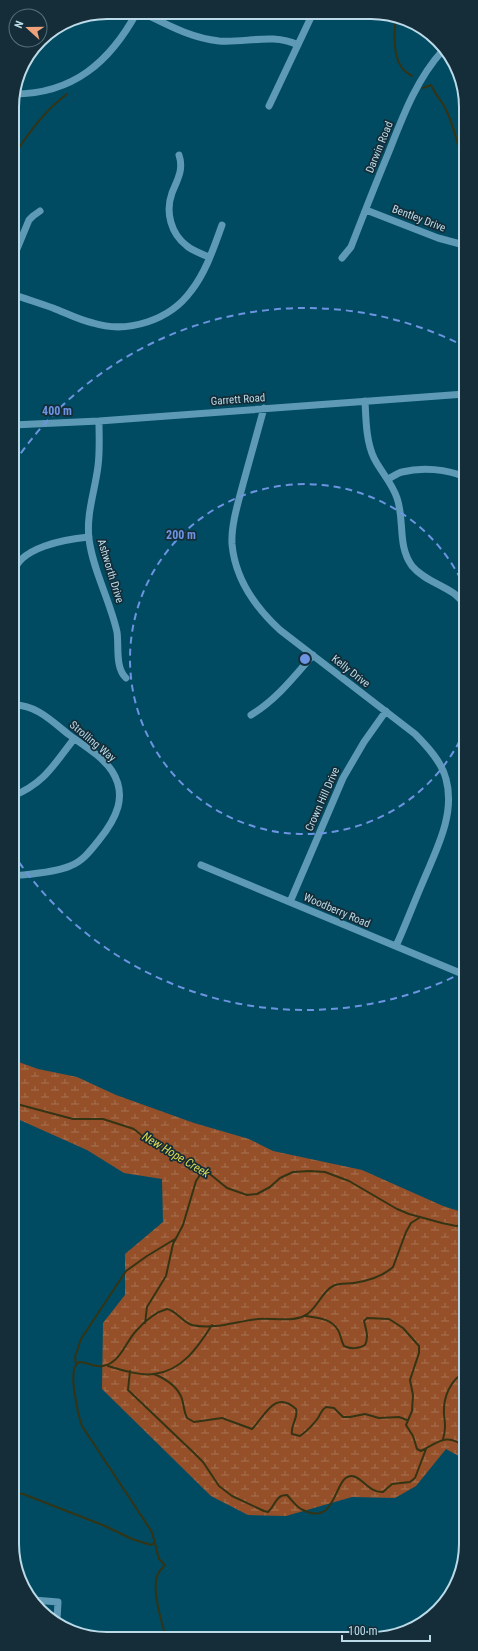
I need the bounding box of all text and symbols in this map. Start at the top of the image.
north arrow [8,8,48,48]
text: N [12,19,26,30]
street label: Darwin Road [363,119,396,175]
street label: Bentley Drive [390,202,447,235]
street label: Garrett Road [210,391,266,408]
text: 400 m [42,404,72,418]
text: 200 m [166,528,196,542]
street label: Ashworth Drive [95,538,126,605]
centre of rings [298,652,312,666]
street label: Kelly Drive [329,652,372,690]
street label: Strolling Way [67,718,119,765]
street label: Crown Hill Drive [303,765,342,833]
street label: Woodberry Road [301,891,372,930]
water label: New Hope Creek [140,1129,213,1181]
scale bar [342,1617,430,1643]
text: 100 m [348,1624,378,1638]

